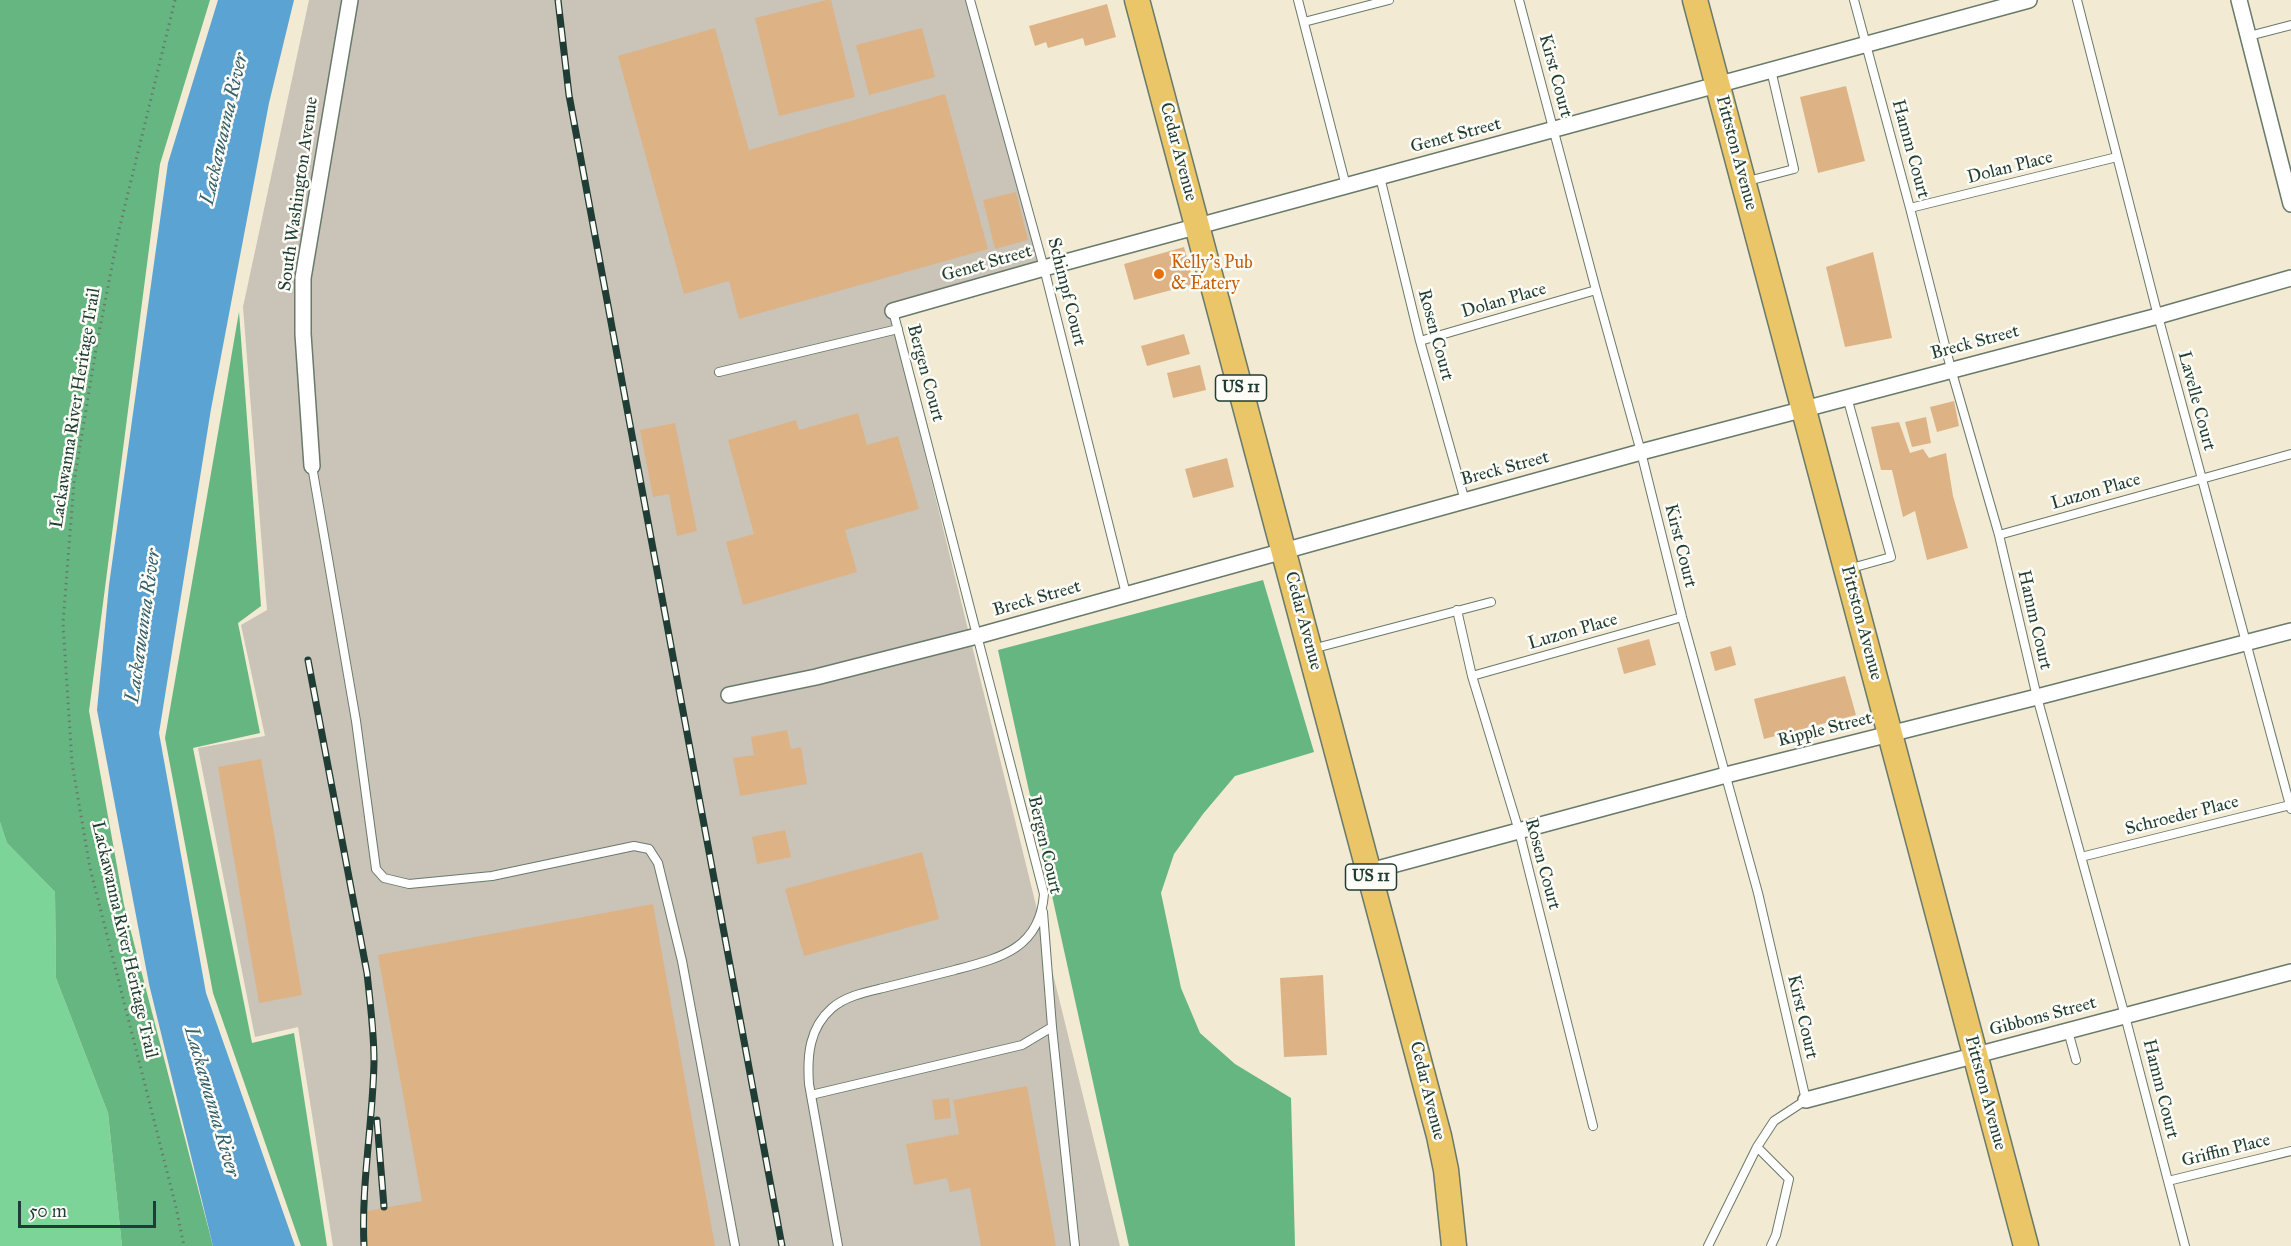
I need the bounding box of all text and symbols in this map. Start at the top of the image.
street label: Kirst Court [1534,32,1576,120]
water label: Lackawanna River [196,51,254,207]
street label: Pittston Avenue [1710,93,1762,213]
street label: South Washington Avenue [275,95,323,293]
street label: Hamm Court [1886,97,1934,201]
street label: Cedar Avenue [1154,100,1202,204]
street label: Genet Street [1408,114,1504,158]
street label: Dolan Place [1965,147,2055,189]
street label: Schimpf Court [1042,235,1090,349]
street label: Genet Street [939,241,1035,287]
place label: Kelly's Pub & Eatery [1171,253,1253,296]
marker: Kelly's Pub & Eatery [1152,267,1166,281]
street label: Dolan Place [1459,279,1549,323]
street label: Lackawanna River Heritage Trail [46,286,106,530]
street label: Rosen Court [1412,287,1458,383]
street label: Breck Street [1928,321,2022,365]
street label: Bergen Court [902,322,948,424]
street label: Lavelle Court [2172,349,2220,453]
road number: US 11 [1216,375,1266,401]
street label: Breck Street [1458,447,1552,491]
street label: Luzon Place [2049,469,2143,515]
street label: Kirst Court [1659,502,1701,590]
water label: Lackawanna River [121,547,167,705]
street label: Pittston Avenue [1835,563,1887,683]
street label: Hamm Court [2012,568,2056,672]
street label: Cedar Avenue [1279,569,1327,673]
street label: Breck Street [991,576,1083,622]
street label: Luzon Place [1526,609,1620,655]
street label: Ripple Street [1776,708,1874,752]
street label: Schroeder Place [2123,791,2241,841]
street label: Bergen Court [1022,794,1066,896]
street label: Rosen Court [1519,816,1565,912]
street label: Lackawanna River Heritage Trail [86,819,162,1061]
road number: US 11 [1346,864,1396,890]
street label: Kirst Court [1782,973,1822,1061]
street label: Gibbons Street [1987,992,2099,1042]
water label: Lackawanna River [178,1024,244,1180]
street label: Pittston Avenue [1959,1033,2011,1153]
street label: Hamm Court [2137,1037,2183,1141]
street label: Cedar Avenue [1404,1039,1450,1143]
street label: Griffin Place [2179,1130,2273,1172]
scale bar [21,1189,159,1227]
text: 50 m [29,1200,67,1222]

